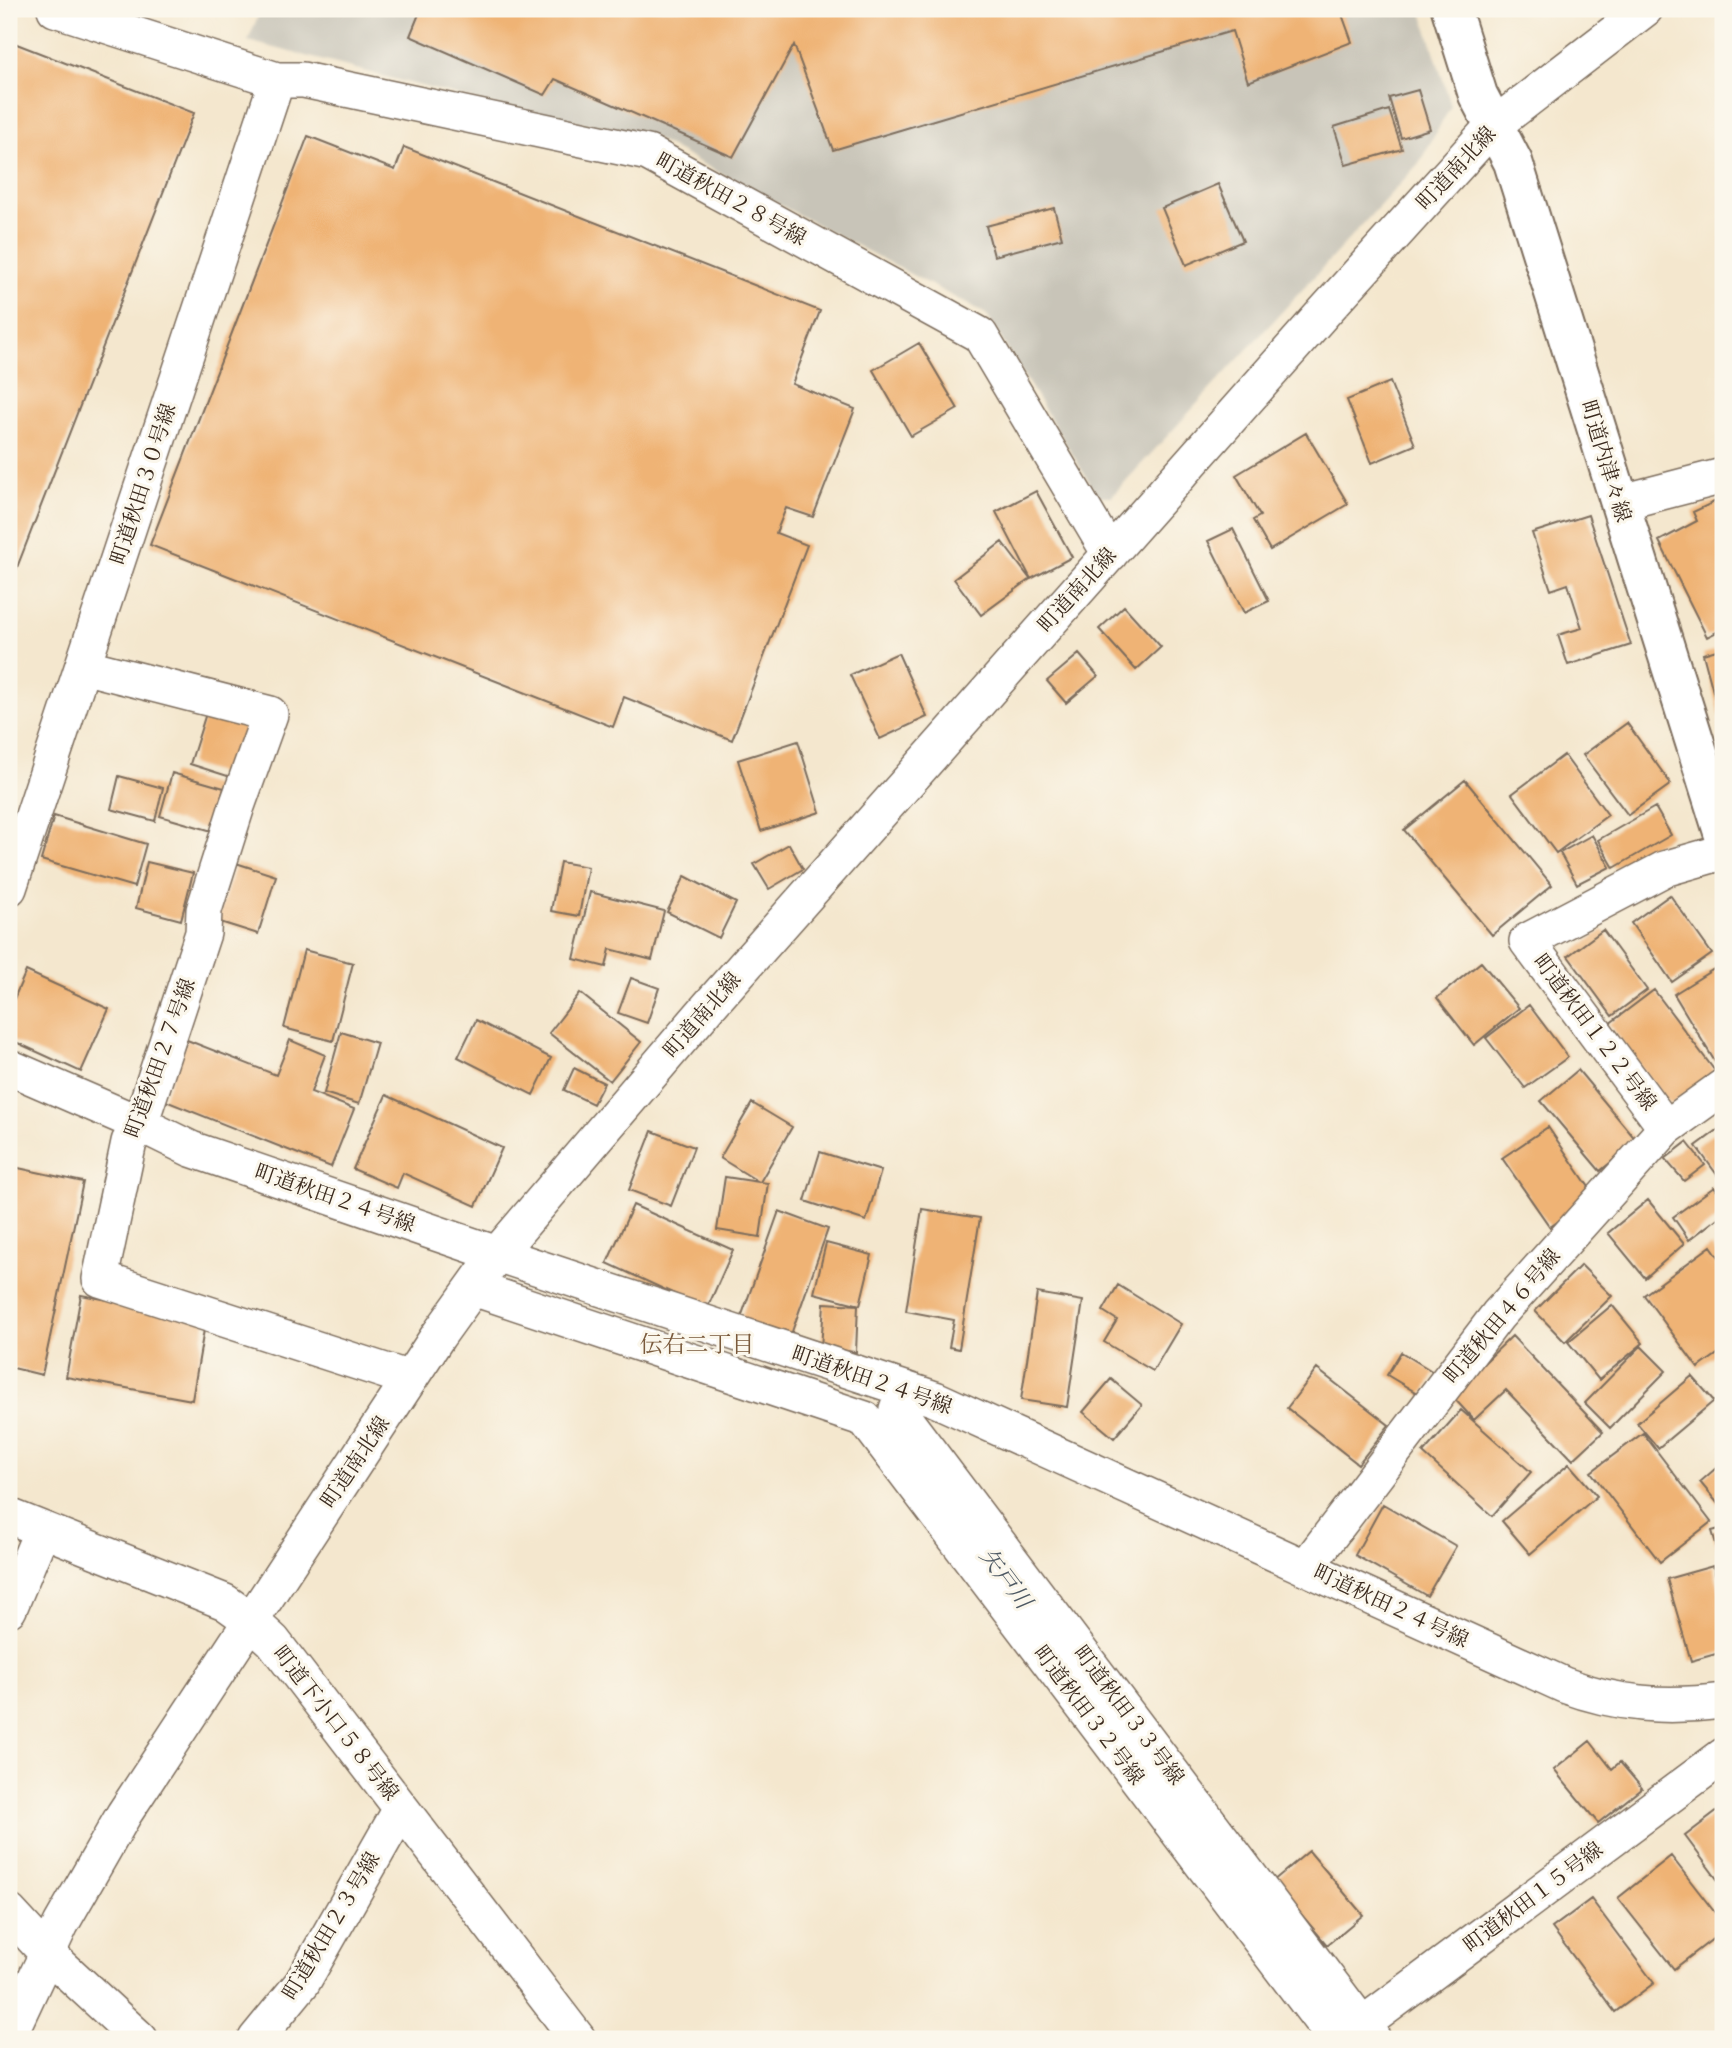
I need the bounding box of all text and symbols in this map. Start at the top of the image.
street label: 町道南北線 [1410,120,1502,216]
street label: 町道秋田２８号線 [651,146,811,252]
street label: 町道内津々線 [1574,397,1638,525]
street label: 町道秋田３０号線 [104,400,182,568]
street label: 町道南北線 [1031,542,1123,638]
street label: 町道秋田１２２号線 [1527,948,1663,1116]
street label: 町道南北線 [657,966,747,1064]
street label: 町道秋田２７号線 [118,974,202,1142]
street label: 町道秋田２４号線 [251,1157,419,1239]
street label: 町道秋田４６号線 [1437,1243,1567,1389]
district label: 伝右二丁目 [640,1329,755,1360]
street label: 町道秋田２４号線 [788,1339,956,1421]
street label: 町道南北線 [314,1411,396,1513]
water label: 矢戸川 [972,1541,1041,1618]
street label: 町道秋田２４号線 [1309,1558,1473,1654]
street label: 町道秋田３２号線 [1027,1639,1151,1791]
street label: 町道秋田３３号線 [1067,1639,1191,1791]
street label: 町道下小口５８号線 [267,1640,405,1806]
street label: 町道秋田１５号線 [1457,1835,1609,1959]
street label: 町道秋田２３号線 [276,1847,386,2005]

